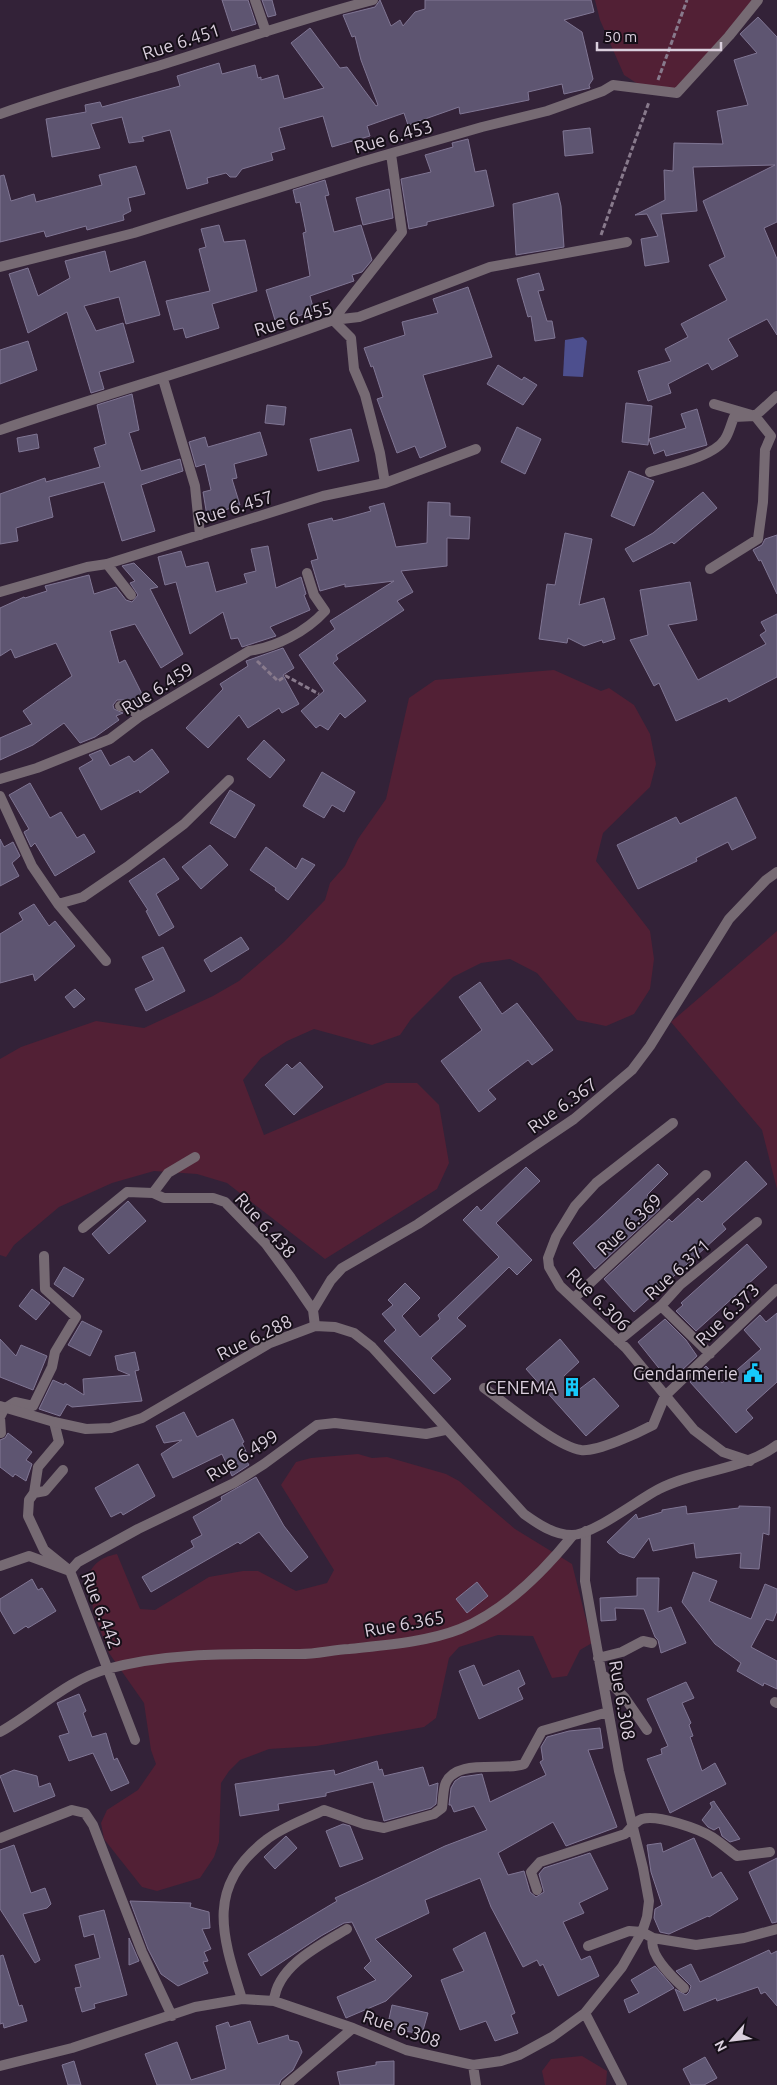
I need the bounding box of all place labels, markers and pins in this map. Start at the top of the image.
public building icon: Gendarmerie [742,1362,764,1384]
place label: Gendarmerie [633,1363,738,1383]
building icon: CENEMA [561,1376,583,1398]
place label: CENEMA [486,1377,557,1397]

